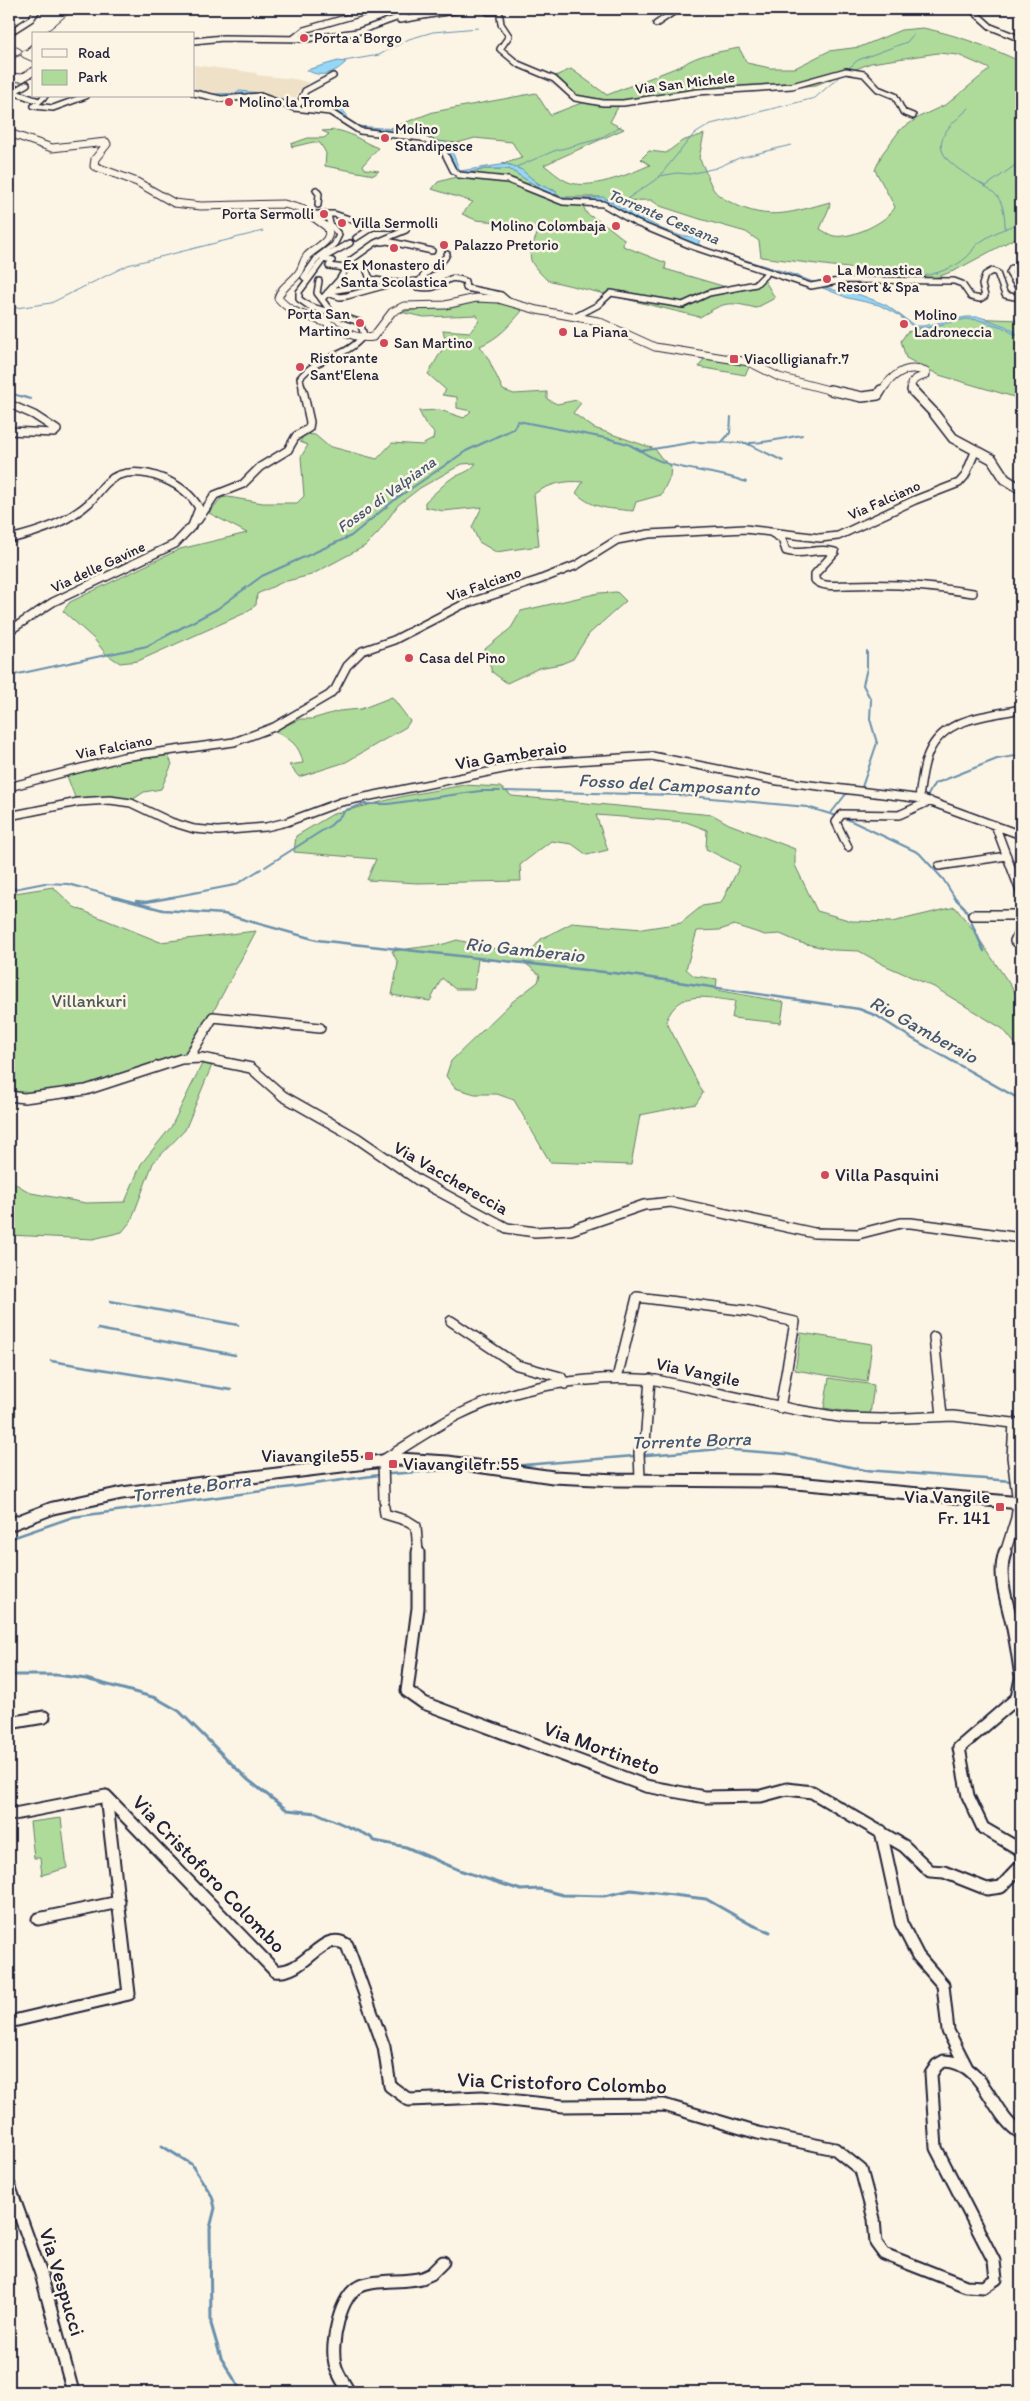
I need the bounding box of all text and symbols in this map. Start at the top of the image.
place label: Porta a Borgo [314,29,402,47]
legend [32,32,195,98]
marker: Porta a Borgo [298,32,310,44]
text: Road [78,44,111,62]
text: Park [78,68,108,86]
street label: Via San Michele [634,68,736,98]
place label: Molino la Tromba [239,93,350,111]
marker: Molino la Tromba [223,96,235,108]
place label: Molino Standipesce [395,120,473,155]
marker: Molino Standipesce [379,132,391,144]
water label: Torrente Cessana [605,184,723,249]
place label: Porta Sermolli [222,205,314,223]
marker: Porta Sermolli [318,208,330,220]
place label: Villa Sermolli [352,214,438,232]
marker: Villa Sermolli [336,217,348,229]
place label: Molino Colombaja [491,217,606,235]
marker: Molino Colombaja [610,220,622,232]
place label: Palazzo Pretorio [454,236,559,254]
marker: Palazzo Pretorio [438,239,450,251]
marker: Ex Monastero di Santa Scolastica [388,242,400,254]
place label: Ex Monastero di Santa Scolastica [340,256,448,291]
place label: La Monastica Resort & Spa [837,261,923,296]
marker: La Monastica Resort & Spa [821,273,833,285]
place label: Porta San Martino [287,305,350,340]
place label: Molino Ladroneccia [914,306,992,341]
marker: Porta San Martino [354,317,366,329]
marker: Molino Ladroneccia [898,318,910,330]
place label: La Piana [573,323,628,341]
marker: La Piana [557,326,569,338]
place label: San Martino [394,334,473,352]
marker: San Martino [378,337,390,349]
place label: Ristorante Sant'Elena [310,349,379,384]
place label: Viacolligianafr.7 [744,350,850,368]
marker: Viacolligianafr.7 [728,353,740,365]
marker: Ristorante Sant'Elena [294,361,306,373]
water label: Fosso di Valpiana [333,452,440,537]
street label: Via Falciano [845,476,923,524]
street label: Via delle Gavine [48,537,148,597]
street label: Via Falciano [444,563,524,605]
place label: Casa del Pino [419,649,505,667]
marker: Casa del Pino [403,652,415,664]
street label: Via Falciano [74,731,154,763]
street label: Via Gamberaio [454,735,568,775]
water label: Fosso del Camposanto [578,768,761,801]
water label: Rio Gamberaio [464,932,587,967]
park label: Villankuri [51,990,127,1012]
water label: Rio Gamberaio [866,990,983,1069]
street label: Via Vacchereccia [390,1136,513,1220]
place label: Villa Pasquini [835,1164,939,1186]
marker: Villa Pasquini [819,1169,831,1181]
street label: Via Vangile [654,1352,742,1392]
water label: Torrente Borra [631,1427,752,1454]
place label: Viavangile55 [261,1445,359,1467]
marker: Viavangile55 [363,1450,375,1462]
place label: Viavangilefr.55 [403,1453,519,1475]
marker: Viavangilefr.55 [387,1458,399,1470]
water label: Torrente Borra [130,1468,253,1507]
place label: Via Vangile Fr. 141 [904,1486,990,1529]
marker: Via Vangile Fr. 141 [994,1501,1006,1513]
street label: Via Mortineto [540,1715,664,1780]
street label: Via Cristoforo Colombo [127,1789,291,1958]
street label: Via Cristoforo Colombo [457,2066,667,2099]
street label: Via Vespucci [34,2225,91,2339]

